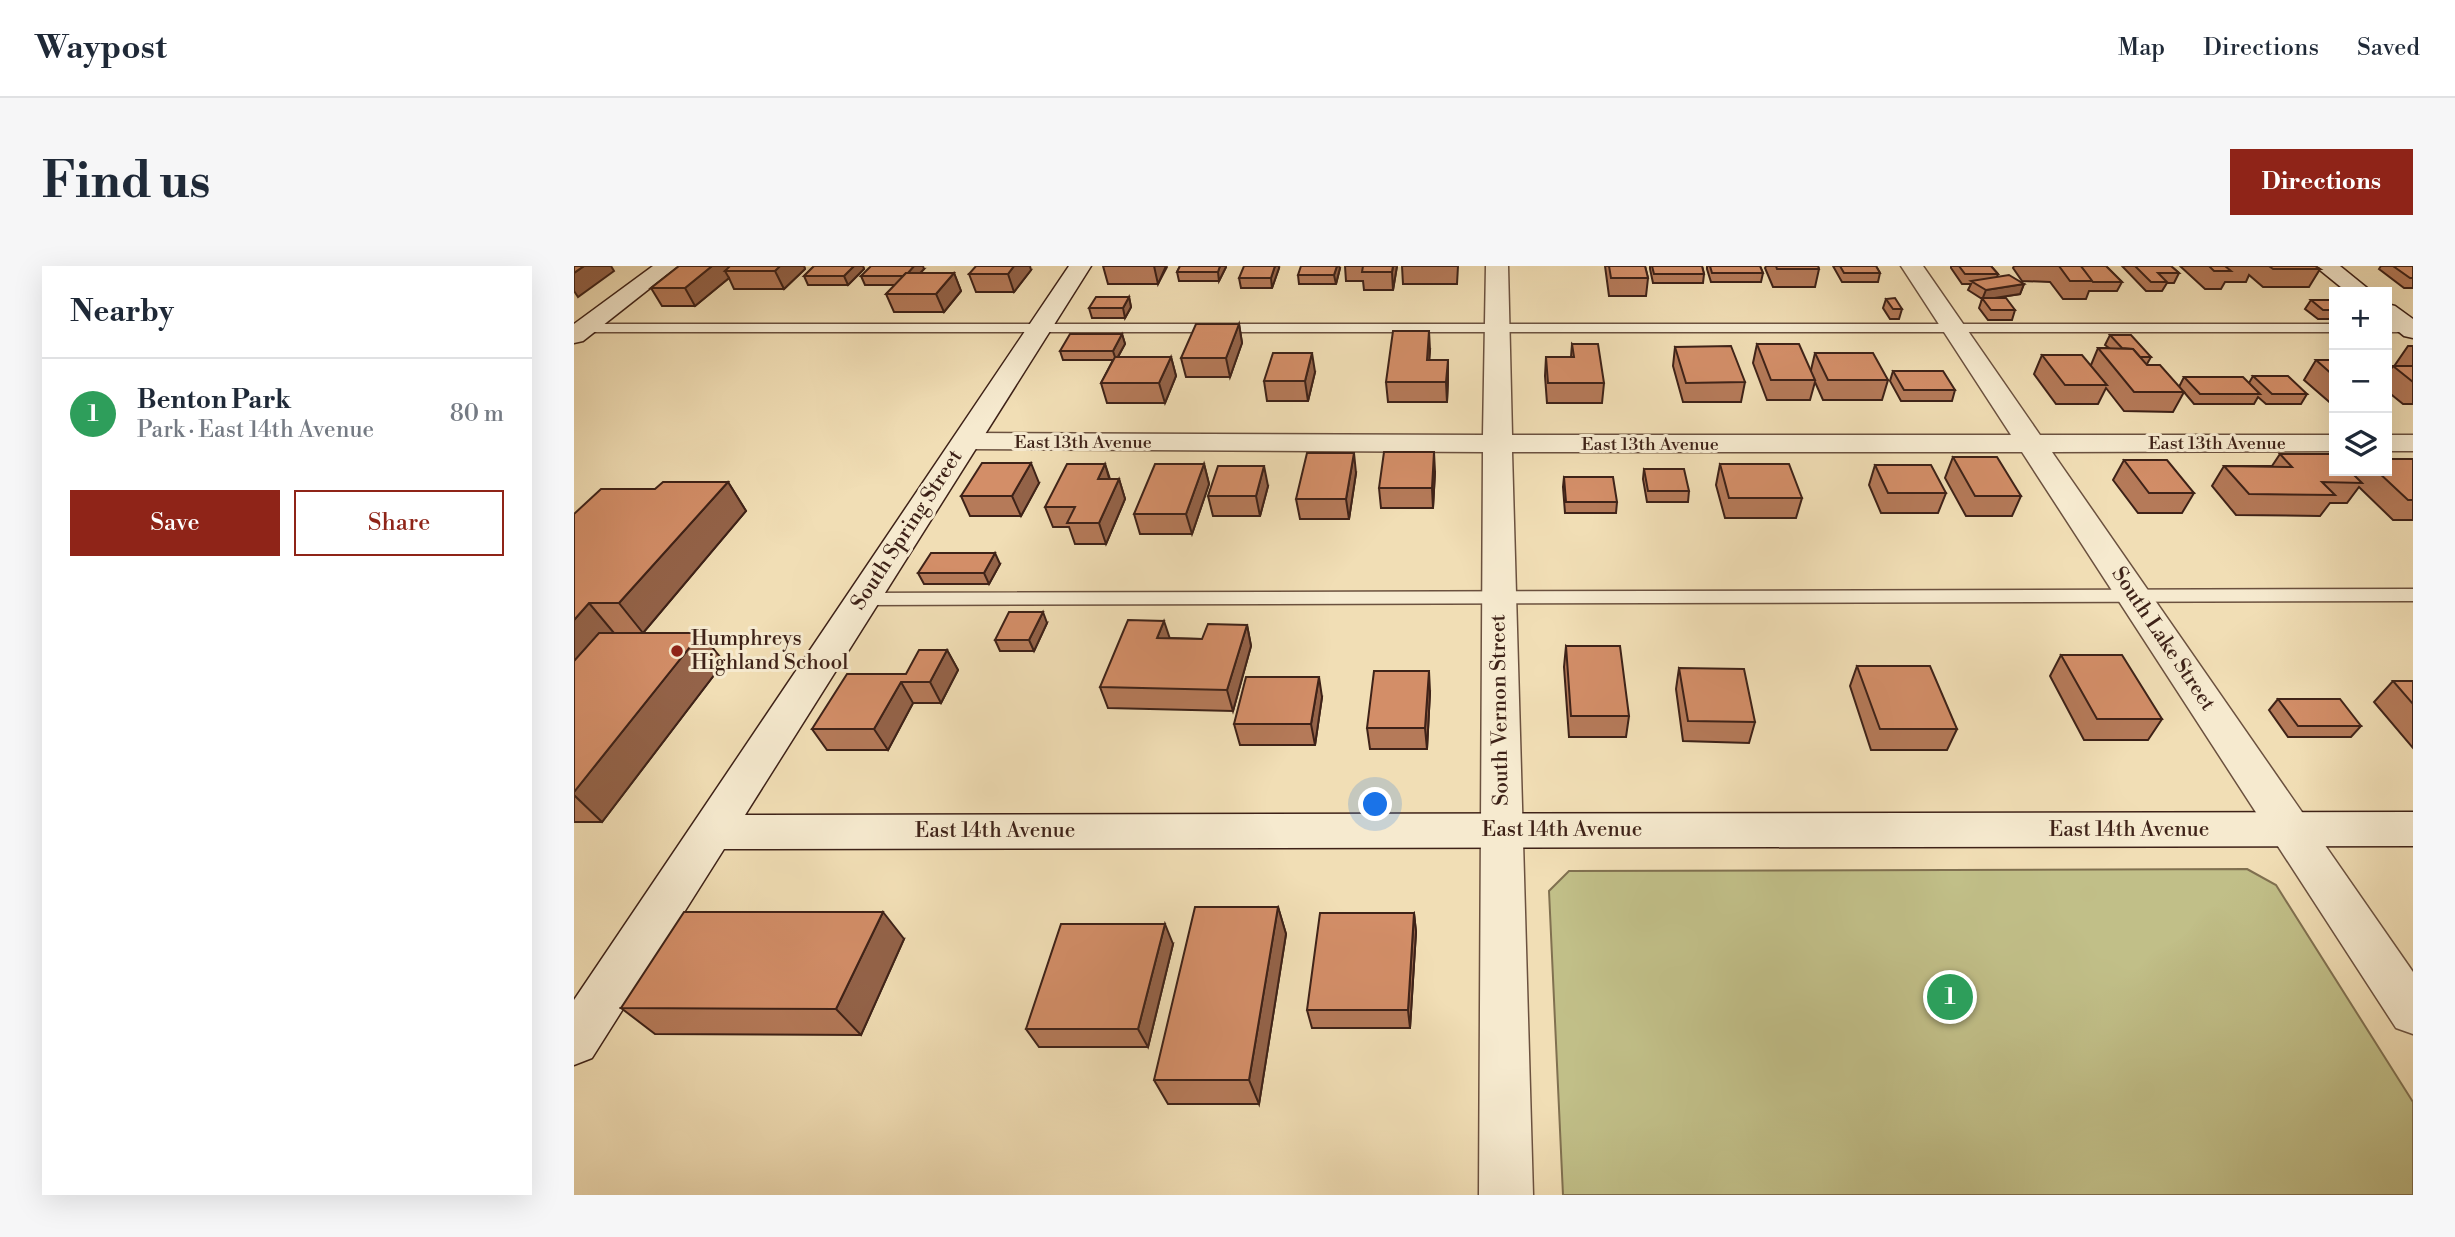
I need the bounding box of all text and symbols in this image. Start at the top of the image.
text: Waypost [35,28,167,69]
text: Map [2118,33,2165,63]
text: Directions [2203,33,2319,63]
text: Saved [2357,33,2420,63]
button: Directions [2230,149,2413,215]
text: Find us [42,152,211,213]
map controls [2329,287,2392,476]
button: + [2329,287,2392,350]
text: Nearby [70,293,174,331]
button: − [2329,350,2392,413]
text: Benton Park [137,384,291,416]
text: 1 [87,400,99,428]
text: 80 m [450,400,504,428]
button: layers [2329,413,2392,476]
text: Park · East 14th Avenue [137,416,374,444]
street label: East 13th Avenue [1014,431,1152,454]
street label: East 13th Avenue [2148,432,2286,455]
street label: East 13th Avenue [1581,433,1719,456]
street label: South Spring Street [846,445,969,615]
button: Save [70,490,280,556]
button: Share [294,490,504,556]
street label: South Lake Street [2105,562,2221,716]
street label: South Vernon Street [1485,613,1515,806]
place label: Humphreys Highland School [691,626,849,676]
marker: Humphreys Highland School [669,643,685,659]
your location [1358,787,1392,821]
street label: East 14th Avenue [1482,817,1642,843]
street label: East 14th Avenue [2049,817,2209,843]
street label: East 14th Avenue [915,818,1075,844]
pin: 1 [1927,971,1973,1023]

